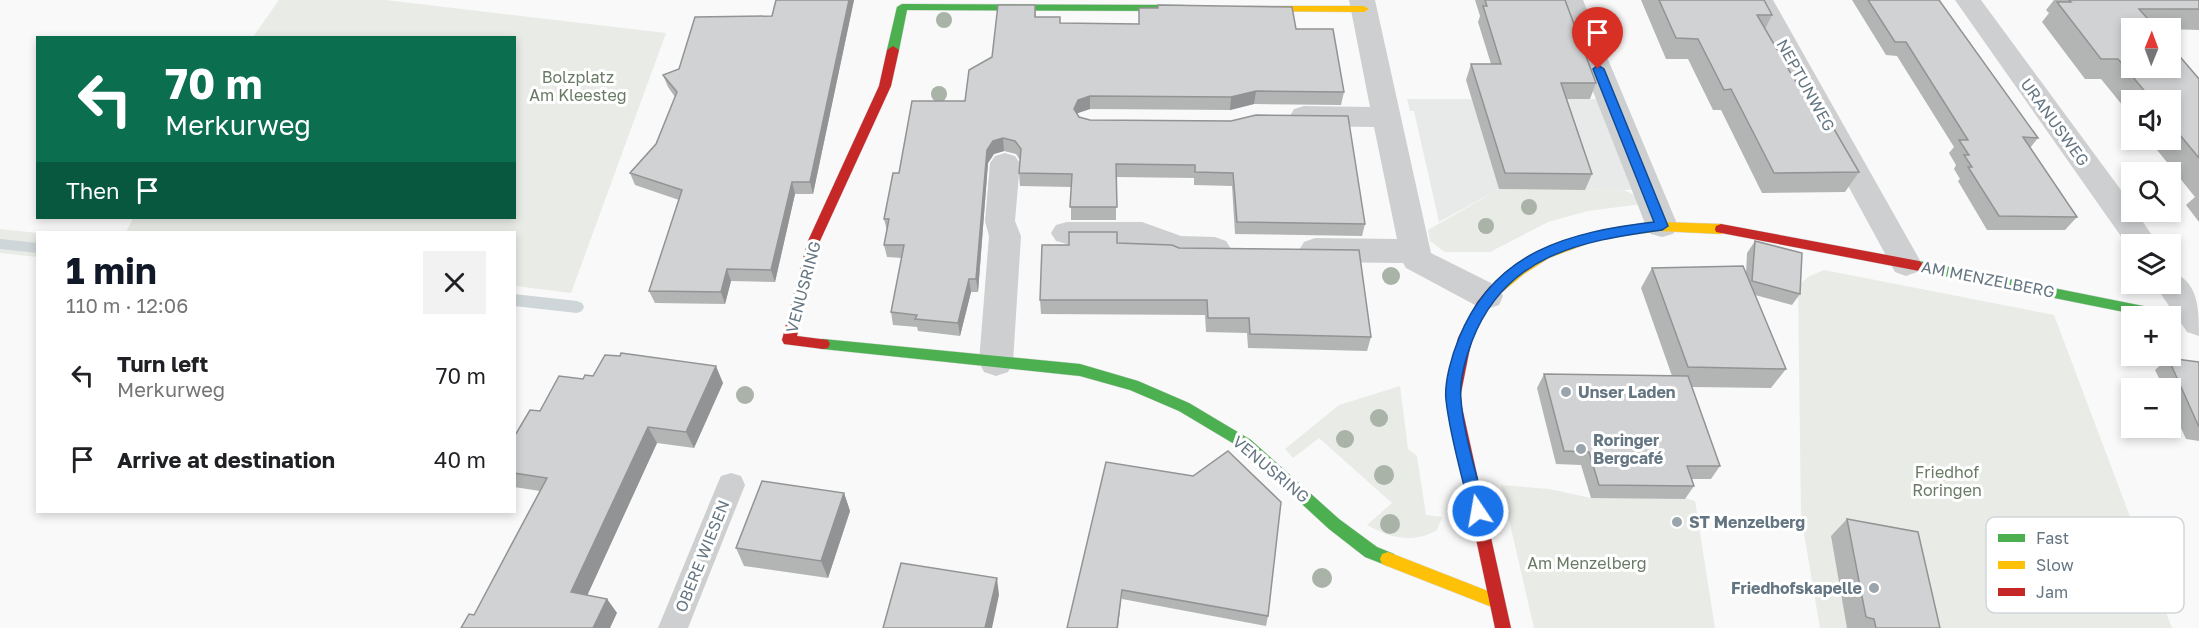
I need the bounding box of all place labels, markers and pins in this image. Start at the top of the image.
pin [1572,7,1623,69]
place label: Unser Laden [1578,382,1676,402]
marker: Unser Laden [1559,385,1573,399]
place label: Roringer Bergcafé [1593,430,1663,468]
marker: Roringer Bergcafé [1574,442,1588,456]
place label: ST Menzelberg [1689,512,1805,532]
marker: ST Menzelberg [1670,515,1684,529]
place label: Friedhofskapelle [1731,578,1862,598]
marker: Friedhofskapelle [1867,581,1881,595]

